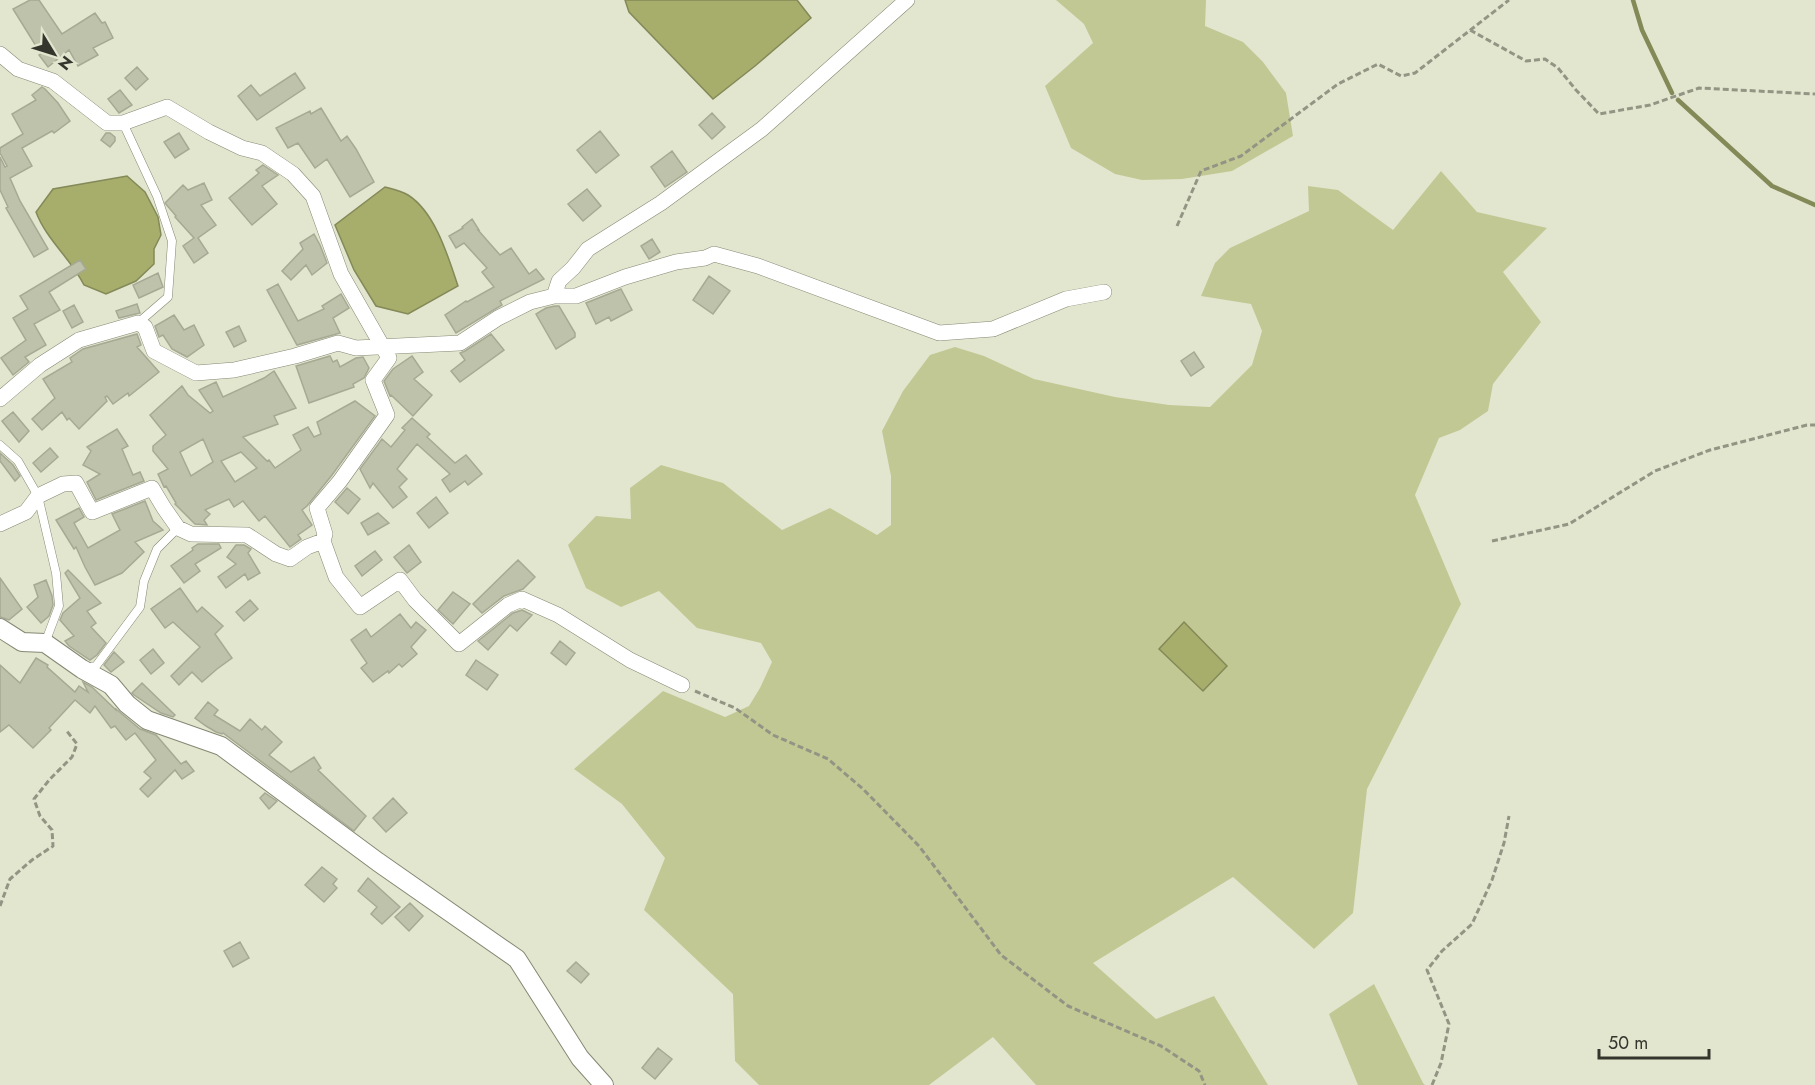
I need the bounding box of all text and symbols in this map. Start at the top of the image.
north arrow [24,24,84,84]
text: N [52,51,78,75]
scale bar [1599,1022,1708,1060]
text: 50 m [1608,1030,1648,1056]

